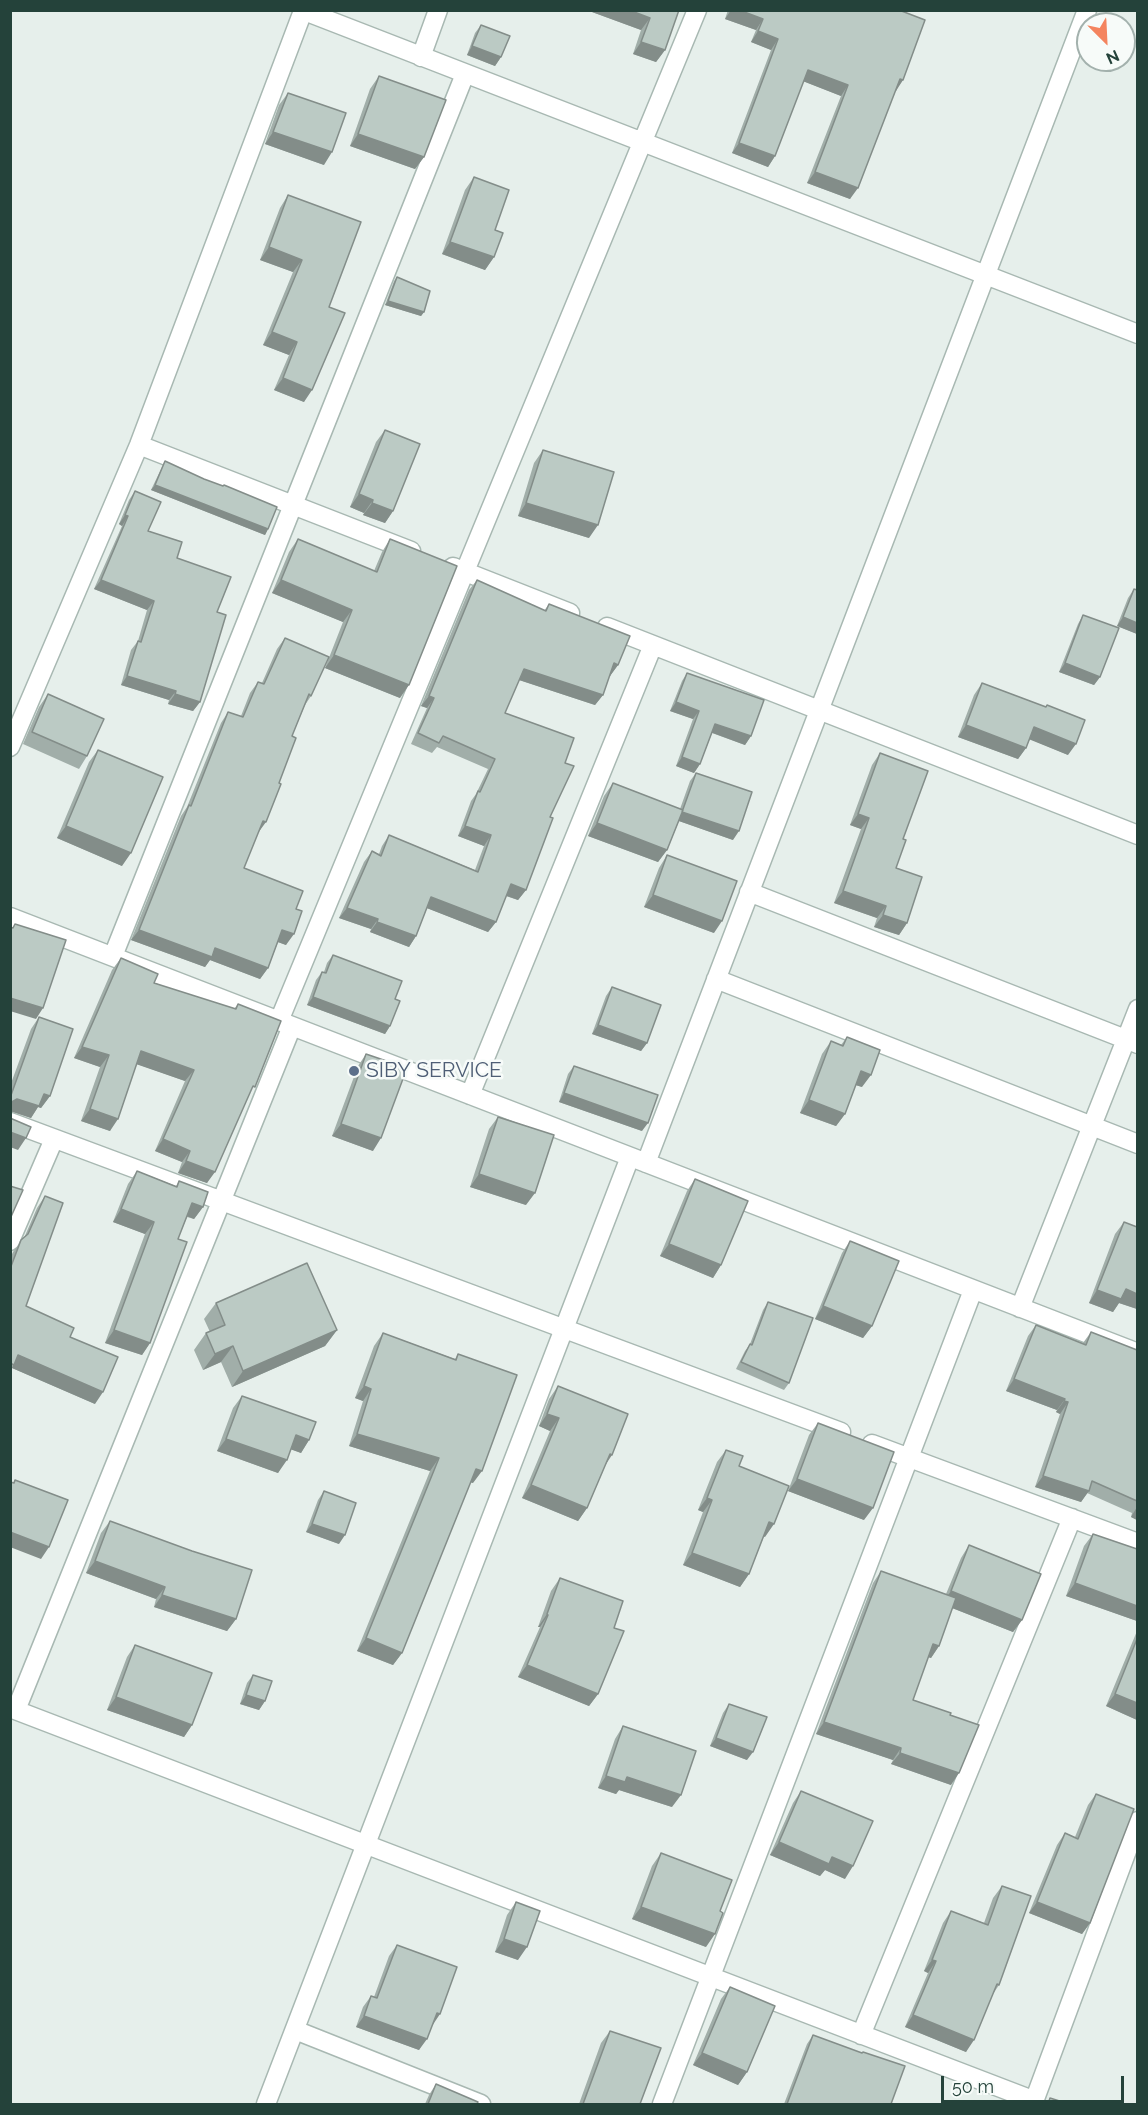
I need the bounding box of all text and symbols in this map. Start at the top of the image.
north arrow [1076,12,1136,72]
text: N [1103,46,1122,68]
place label: SIBY SERVICE [366,1058,502,1084]
marker: SIBY SERVICE [347,1064,361,1078]
scale bar [944,2064,1127,2102]
text: 50 m [952,2076,994,2097]

